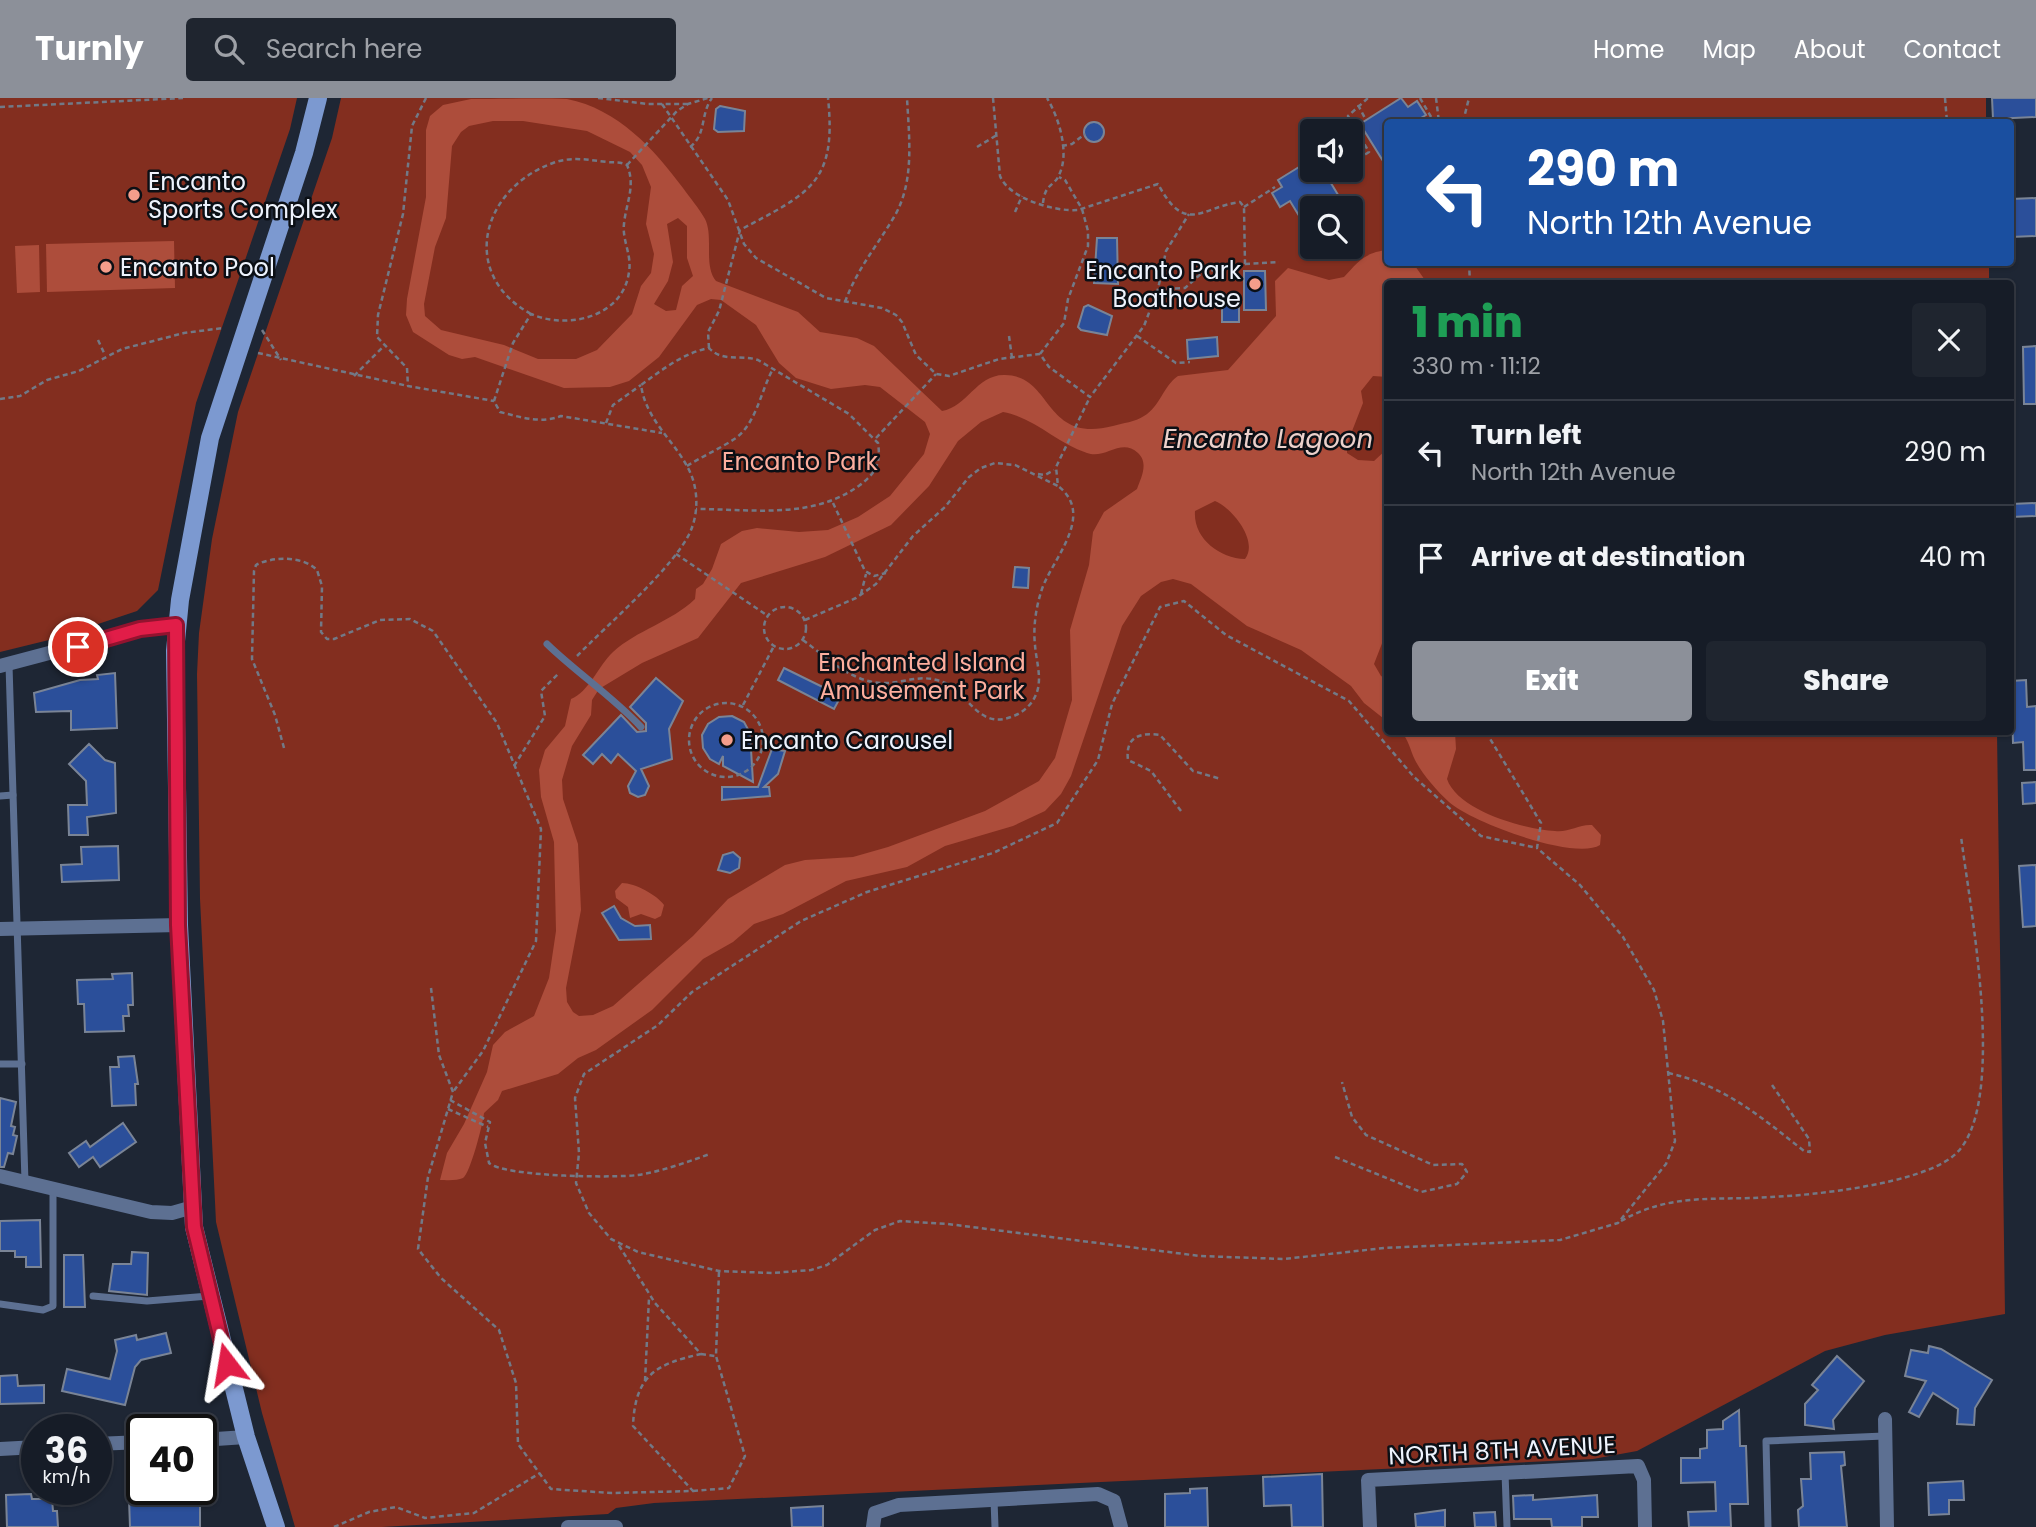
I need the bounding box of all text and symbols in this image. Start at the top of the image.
search box [186,18,676,81]
text: Turnly [35,25,144,72]
icon: search [210,30,248,68]
text: Search here [266,31,422,67]
text: Home [1593,33,1665,66]
text: Map [1703,33,1756,66]
text: About [1794,33,1865,66]
text: Contact [1903,33,2001,66]
map controls [1300,119,1363,259]
button: sound [1300,119,1363,182]
text: 290 m [1527,135,1679,203]
icon: left [1412,147,1503,238]
place label: Encanto Sports Complex [148,165,338,226]
marker: Encanto Sports Complex [126,187,142,203]
button: search [1300,196,1363,259]
text: North 12th Avenue [1527,200,1812,245]
place label: Encanto Pool [120,251,275,284]
place label: Encanto Park Boathouse [1085,254,1242,315]
marker: Encanto Pool [98,259,114,275]
marker: Encanto Park Boathouse [1247,276,1263,292]
text: 1 min [1412,293,1523,352]
button: close [1912,303,1986,377]
text: 330 m · 11:12 [1412,350,1541,382]
text: Turn left [1471,417,1582,453]
water label: Encanto Lagoon [1163,421,1373,457]
icon: left [1412,434,1450,472]
text: 290 m [1905,434,1986,470]
park label: Encanto Park [722,445,879,478]
text: North 12th Avenue [1471,456,1676,488]
icon: arrive [1412,539,1450,577]
text: Arrive at destination [1471,539,1746,575]
text: 40 m [1920,539,1986,575]
pin [48,617,108,677]
icon: arrive [59,628,97,666]
button: Exit [1412,641,1692,721]
button: Share [1706,641,1986,721]
park label: Enchanted Island Amusement Park [818,646,1026,707]
place label: Encanto Carousel [741,724,953,757]
marker: Encanto Carousel [719,732,735,748]
position arrow [190,1327,264,1401]
speed limit sign: 40 [126,1414,217,1505]
text: 36 [45,1426,88,1475]
street label: NORTH 8TH AVENUE [1388,1428,1616,1472]
text: km/h [43,1464,90,1489]

